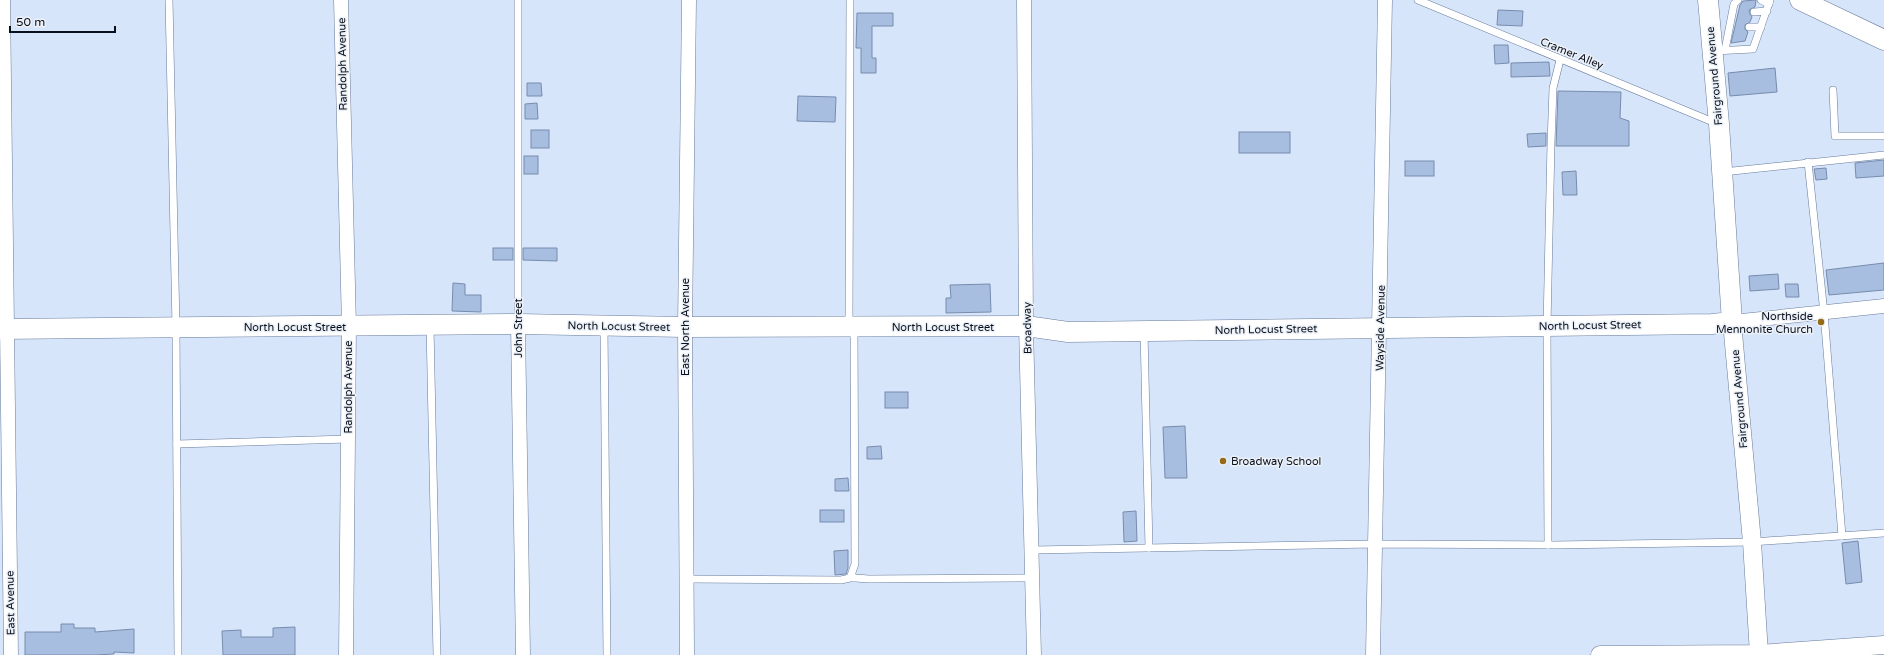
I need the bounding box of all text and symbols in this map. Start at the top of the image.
scale bar [10,8,115,34]
text: 50 m [16,15,45,29]
street label: Randolph Avenue [335,17,350,111]
street label: Fairground Avenue [1704,26,1725,126]
street label: Cramer Alley [1538,35,1605,72]
street label: East North Avenue [679,278,692,376]
street label: Wayside Avenue [1373,285,1388,371]
street label: John Street [512,298,525,358]
street label: Broadway [1021,302,1034,354]
place label: Northside Mennonite Church [1716,310,1813,336]
marker: Northside Mennonite Church [1816,317,1826,327]
street label: North Locust Street [1539,318,1641,333]
street label: North Locust Street [568,319,670,334]
street label: North Locust Street [244,321,346,334]
street label: North Locust Street [892,321,994,334]
street label: North Locust Street [1215,322,1317,337]
street label: Randolph Avenue [342,341,355,433]
street label: Fairground Avenue [1729,349,1750,449]
place label: Broadway School [1231,455,1321,468]
marker: Broadway School [1218,456,1228,466]
street label: East Avenue [3,570,18,635]

